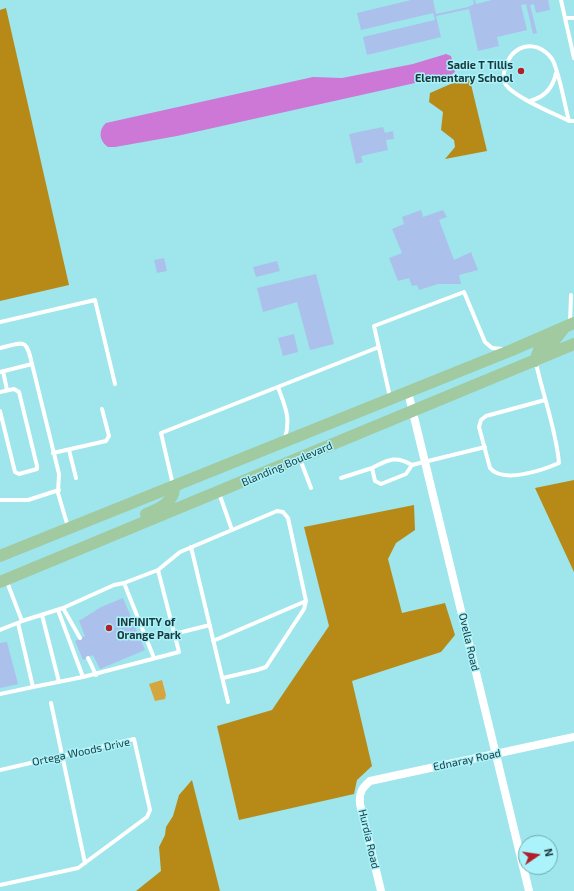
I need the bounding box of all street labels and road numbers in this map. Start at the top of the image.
street label: Blanding Boulevard [240,439,334,489]
street label: Ovella Road [456,612,482,672]
street label: Ortega Woods Drive [31,735,131,769]
street label: Ednaray Road [432,746,502,774]
street label: Hurdia Road [356,808,382,870]

